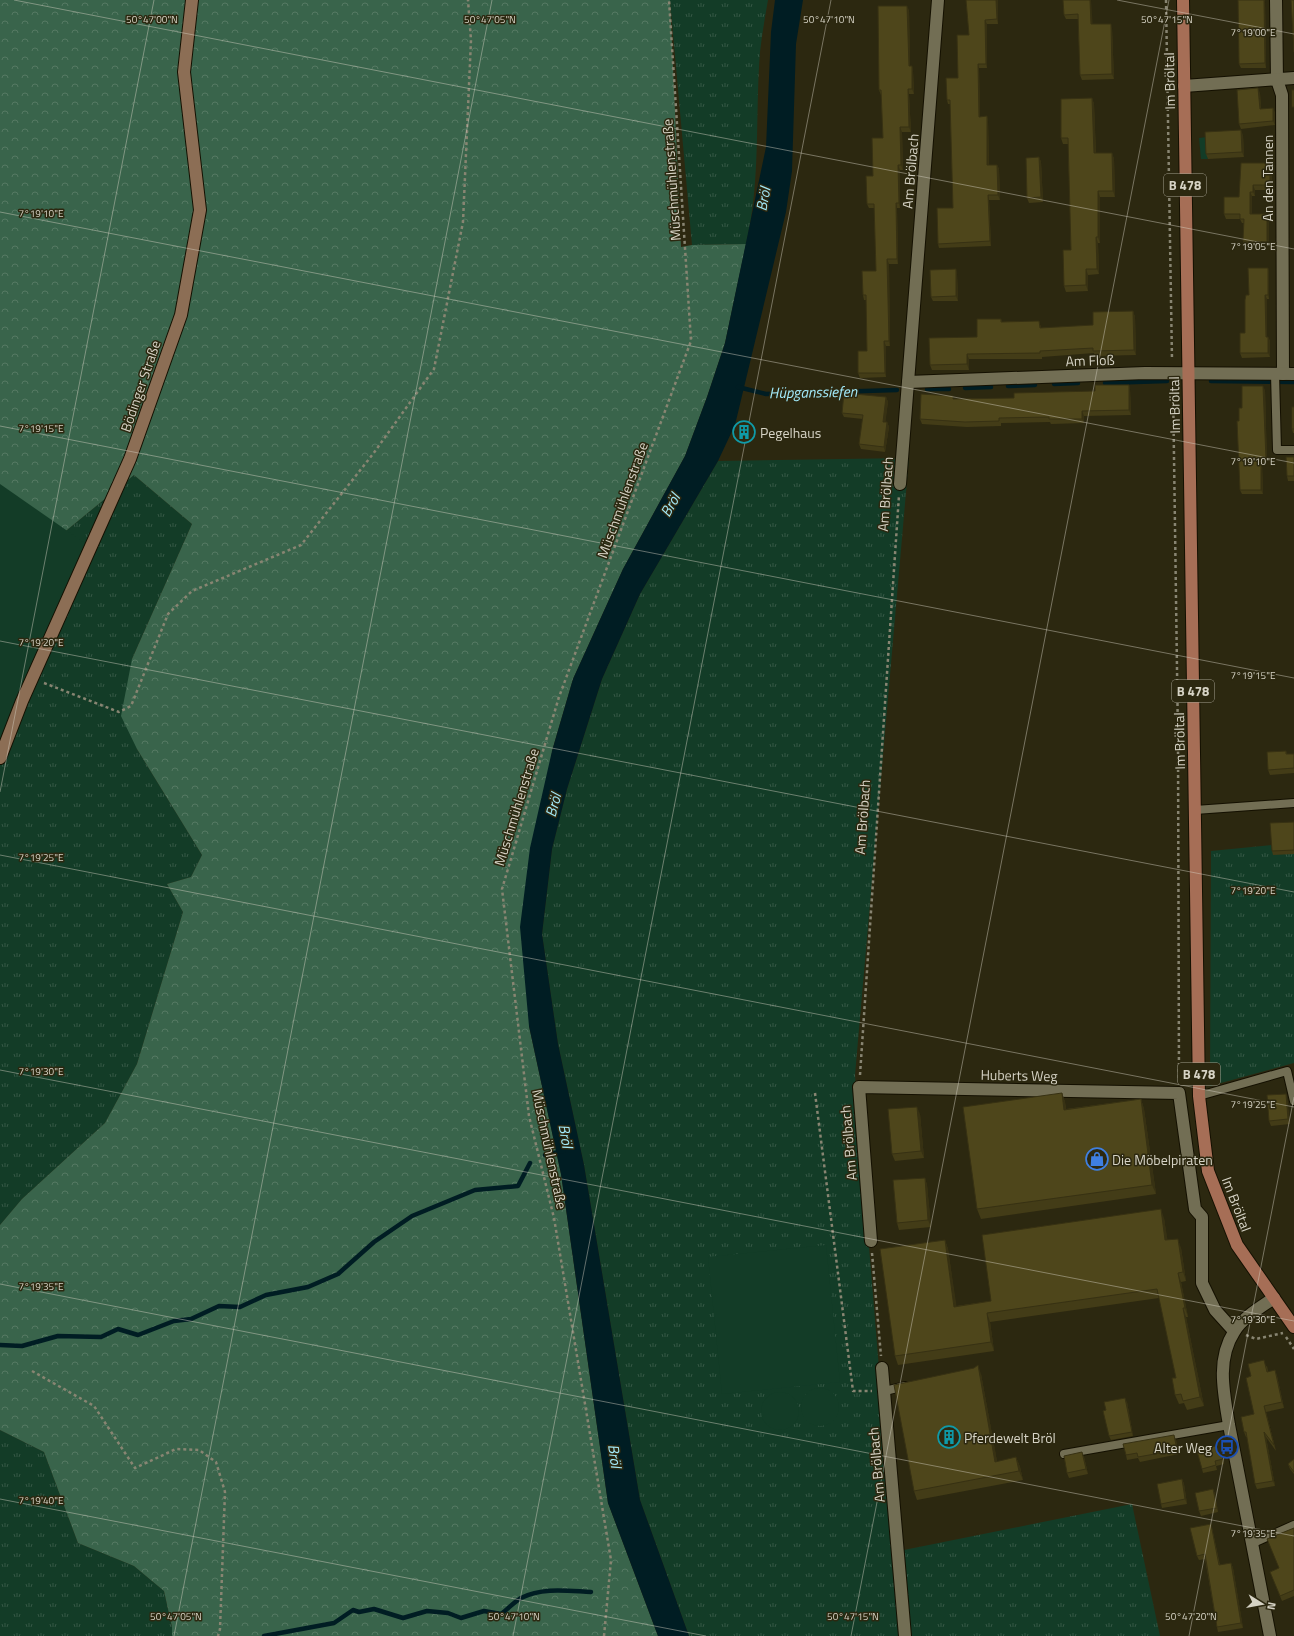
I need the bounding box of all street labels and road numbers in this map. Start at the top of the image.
street label: Im Bröltal [1158,52,1180,110]
street label: Müschmühlenstraße [656,118,686,242]
street label: Am Brölbach [896,133,924,209]
street label: An den Tannen [1257,135,1278,221]
road number: B 478 [1164,174,1206,196]
street label: Bödinger Straße [115,337,165,435]
street label: Am Floß [1065,349,1115,371]
street label: Im Bröltal [1163,376,1185,434]
street label: Müschmühlenstraße [591,439,653,561]
street label: Am Brölbach [872,456,898,532]
road number: B 478 [1172,680,1214,702]
street label: Im Bröltal [1168,712,1190,770]
street label: Müschmühlenstraße [488,745,544,869]
street label: Am Brölbach [849,779,875,855]
road number: B 478 [1178,1063,1220,1085]
street label: Huberts Weg [980,1064,1058,1086]
street label: Müschmühlenstraße [527,1087,573,1211]
street label: Am Brölbach [834,1105,862,1181]
street label: Im Bröltal [1217,1173,1257,1235]
street label: Am Brölbach [862,1427,890,1503]

